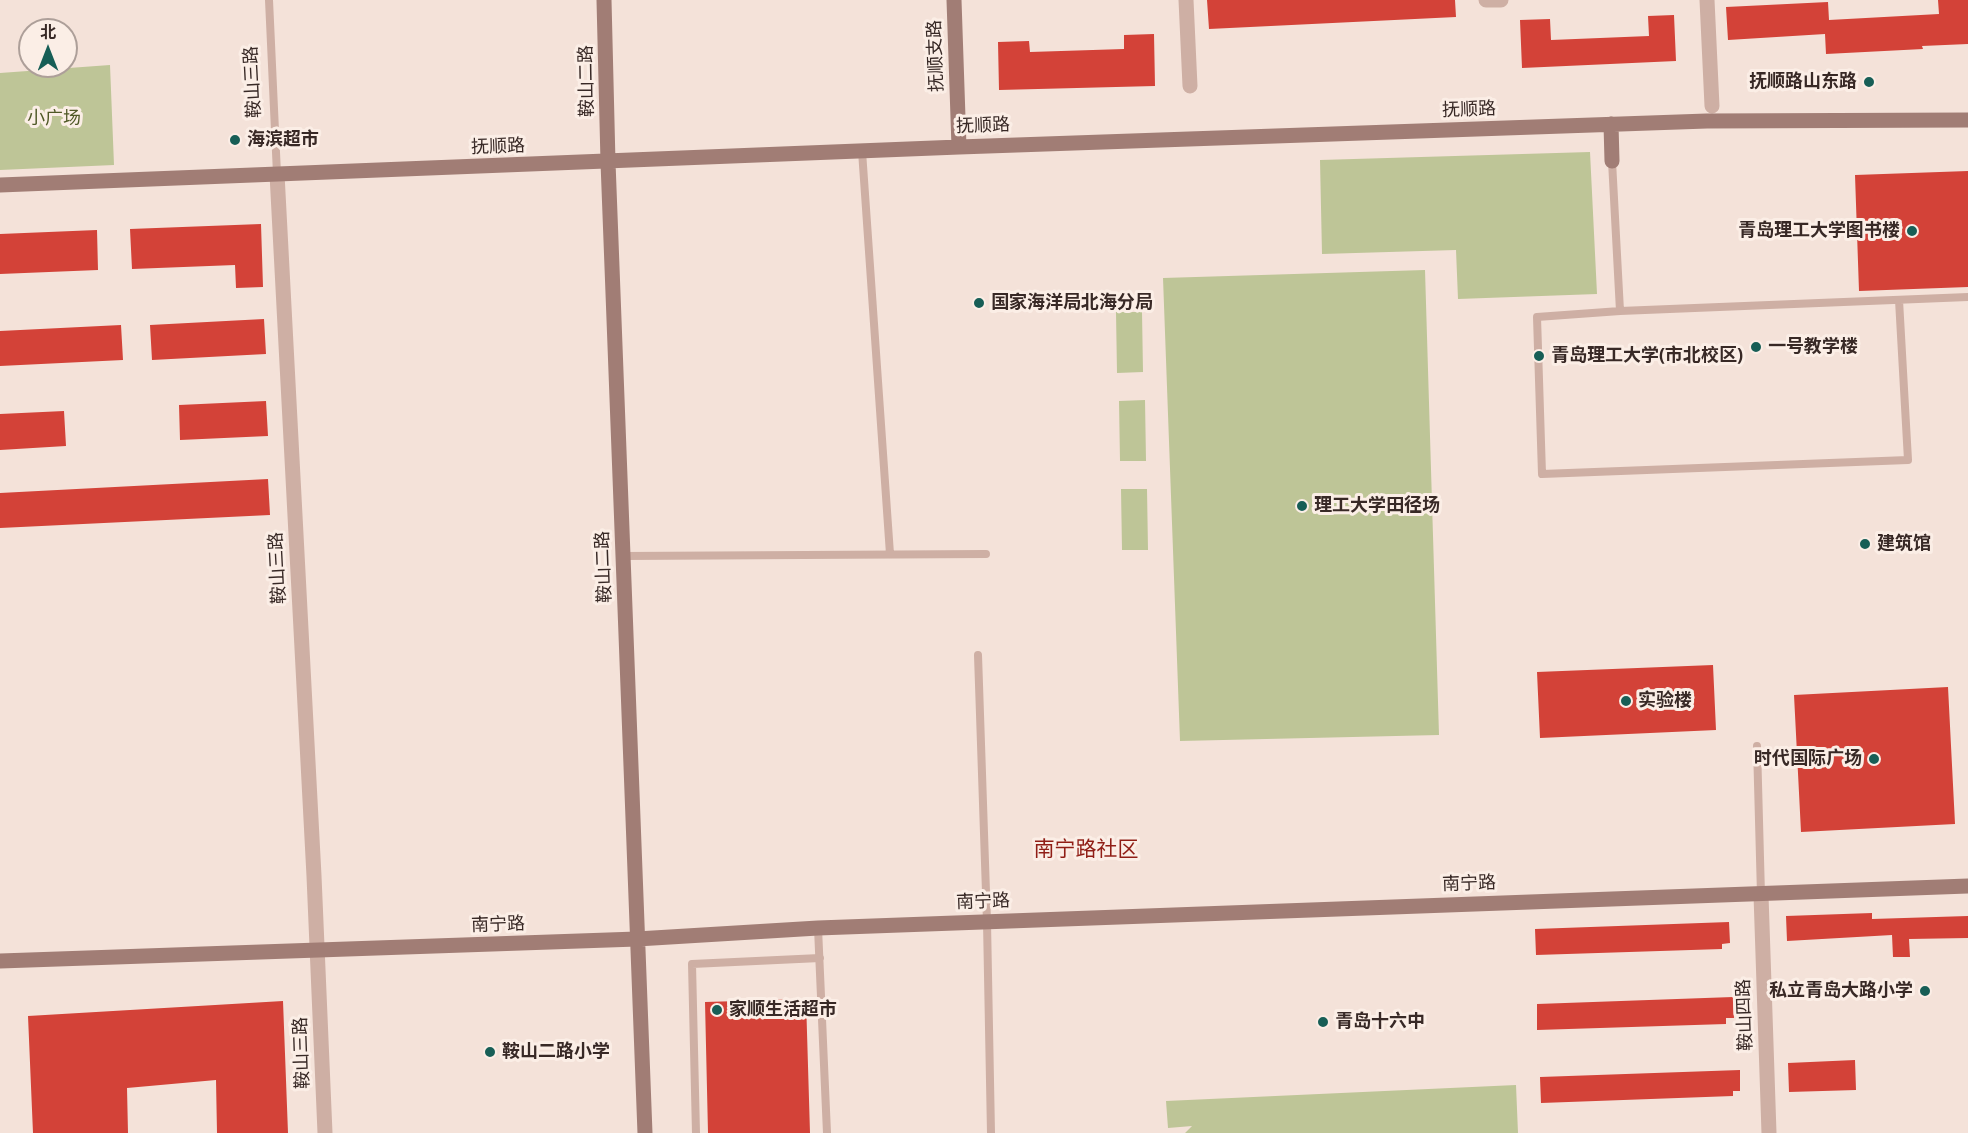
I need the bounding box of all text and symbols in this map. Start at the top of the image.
north arrow [18,18,78,78]
street label: 抚顺支路 [924,20,948,92]
text: 北 [40,21,56,43]
street label: 鞍山三路 [240,45,266,119]
street label: 鞍山二路 [576,45,598,117]
place label: 抚顺路山东路 [1749,71,1857,93]
marker: 抚顺路山东路 [1862,75,1876,89]
street label: 抚顺路 [1442,98,1496,122]
park label: 小广场 [27,108,81,130]
street label: 抚顺路 [956,114,1010,138]
place label: 海滨超市 [247,129,319,151]
marker: 海滨超市 [228,133,242,147]
street label: 抚顺路 [471,135,525,159]
place label: 青岛理工大学图书楼 [1738,220,1900,242]
marker: 青岛理工大学图书楼 [1905,224,1919,238]
place label: 国家海洋局北海分局 [991,292,1153,314]
marker: 国家海洋局北海分局 [972,296,986,310]
place label: 一号教学楼 [1768,336,1858,358]
marker: 一号教学楼 [1749,340,1763,354]
place label: 青岛理工大学(市北校区) [1551,345,1743,367]
marker: 青岛理工大学(市北校区) [1532,349,1546,363]
place label: 理工大学田径场 [1314,495,1440,517]
marker: 理工大学田径场 [1295,499,1309,513]
street label: 鞍山三路 [265,531,291,605]
street label: 鞍山二路 [592,531,616,603]
place label: 建筑馆 [1877,533,1931,555]
marker: 建筑馆 [1858,537,1872,551]
place label: 实验楼 [1638,690,1692,712]
marker: 实验楼 [1619,694,1633,708]
place label: 时代国际广场 [1754,748,1862,770]
marker: 时代国际广场 [1867,752,1881,766]
district label: 南宁路社区 [1034,837,1138,863]
street label: 南宁路 [1442,872,1496,896]
street label: 南宁路 [956,890,1010,914]
street label: 南宁路 [471,913,525,937]
street label: 鞍山四路 [1733,979,1757,1051]
place label: 私立青岛大路小学 [1769,980,1913,1002]
marker: 私立青岛大路小学 [1918,984,1932,998]
place label: 家顺生活超市 [729,999,837,1021]
marker: 家顺生活超市 [710,1003,724,1017]
place label: 青岛十六中 [1335,1011,1425,1033]
marker: 青岛十六中 [1316,1015,1330,1029]
street label: 鞍山三路 [290,1017,314,1089]
place label: 鞍山二路小学 [502,1041,610,1063]
marker: 鞍山二路小学 [483,1045,497,1059]

